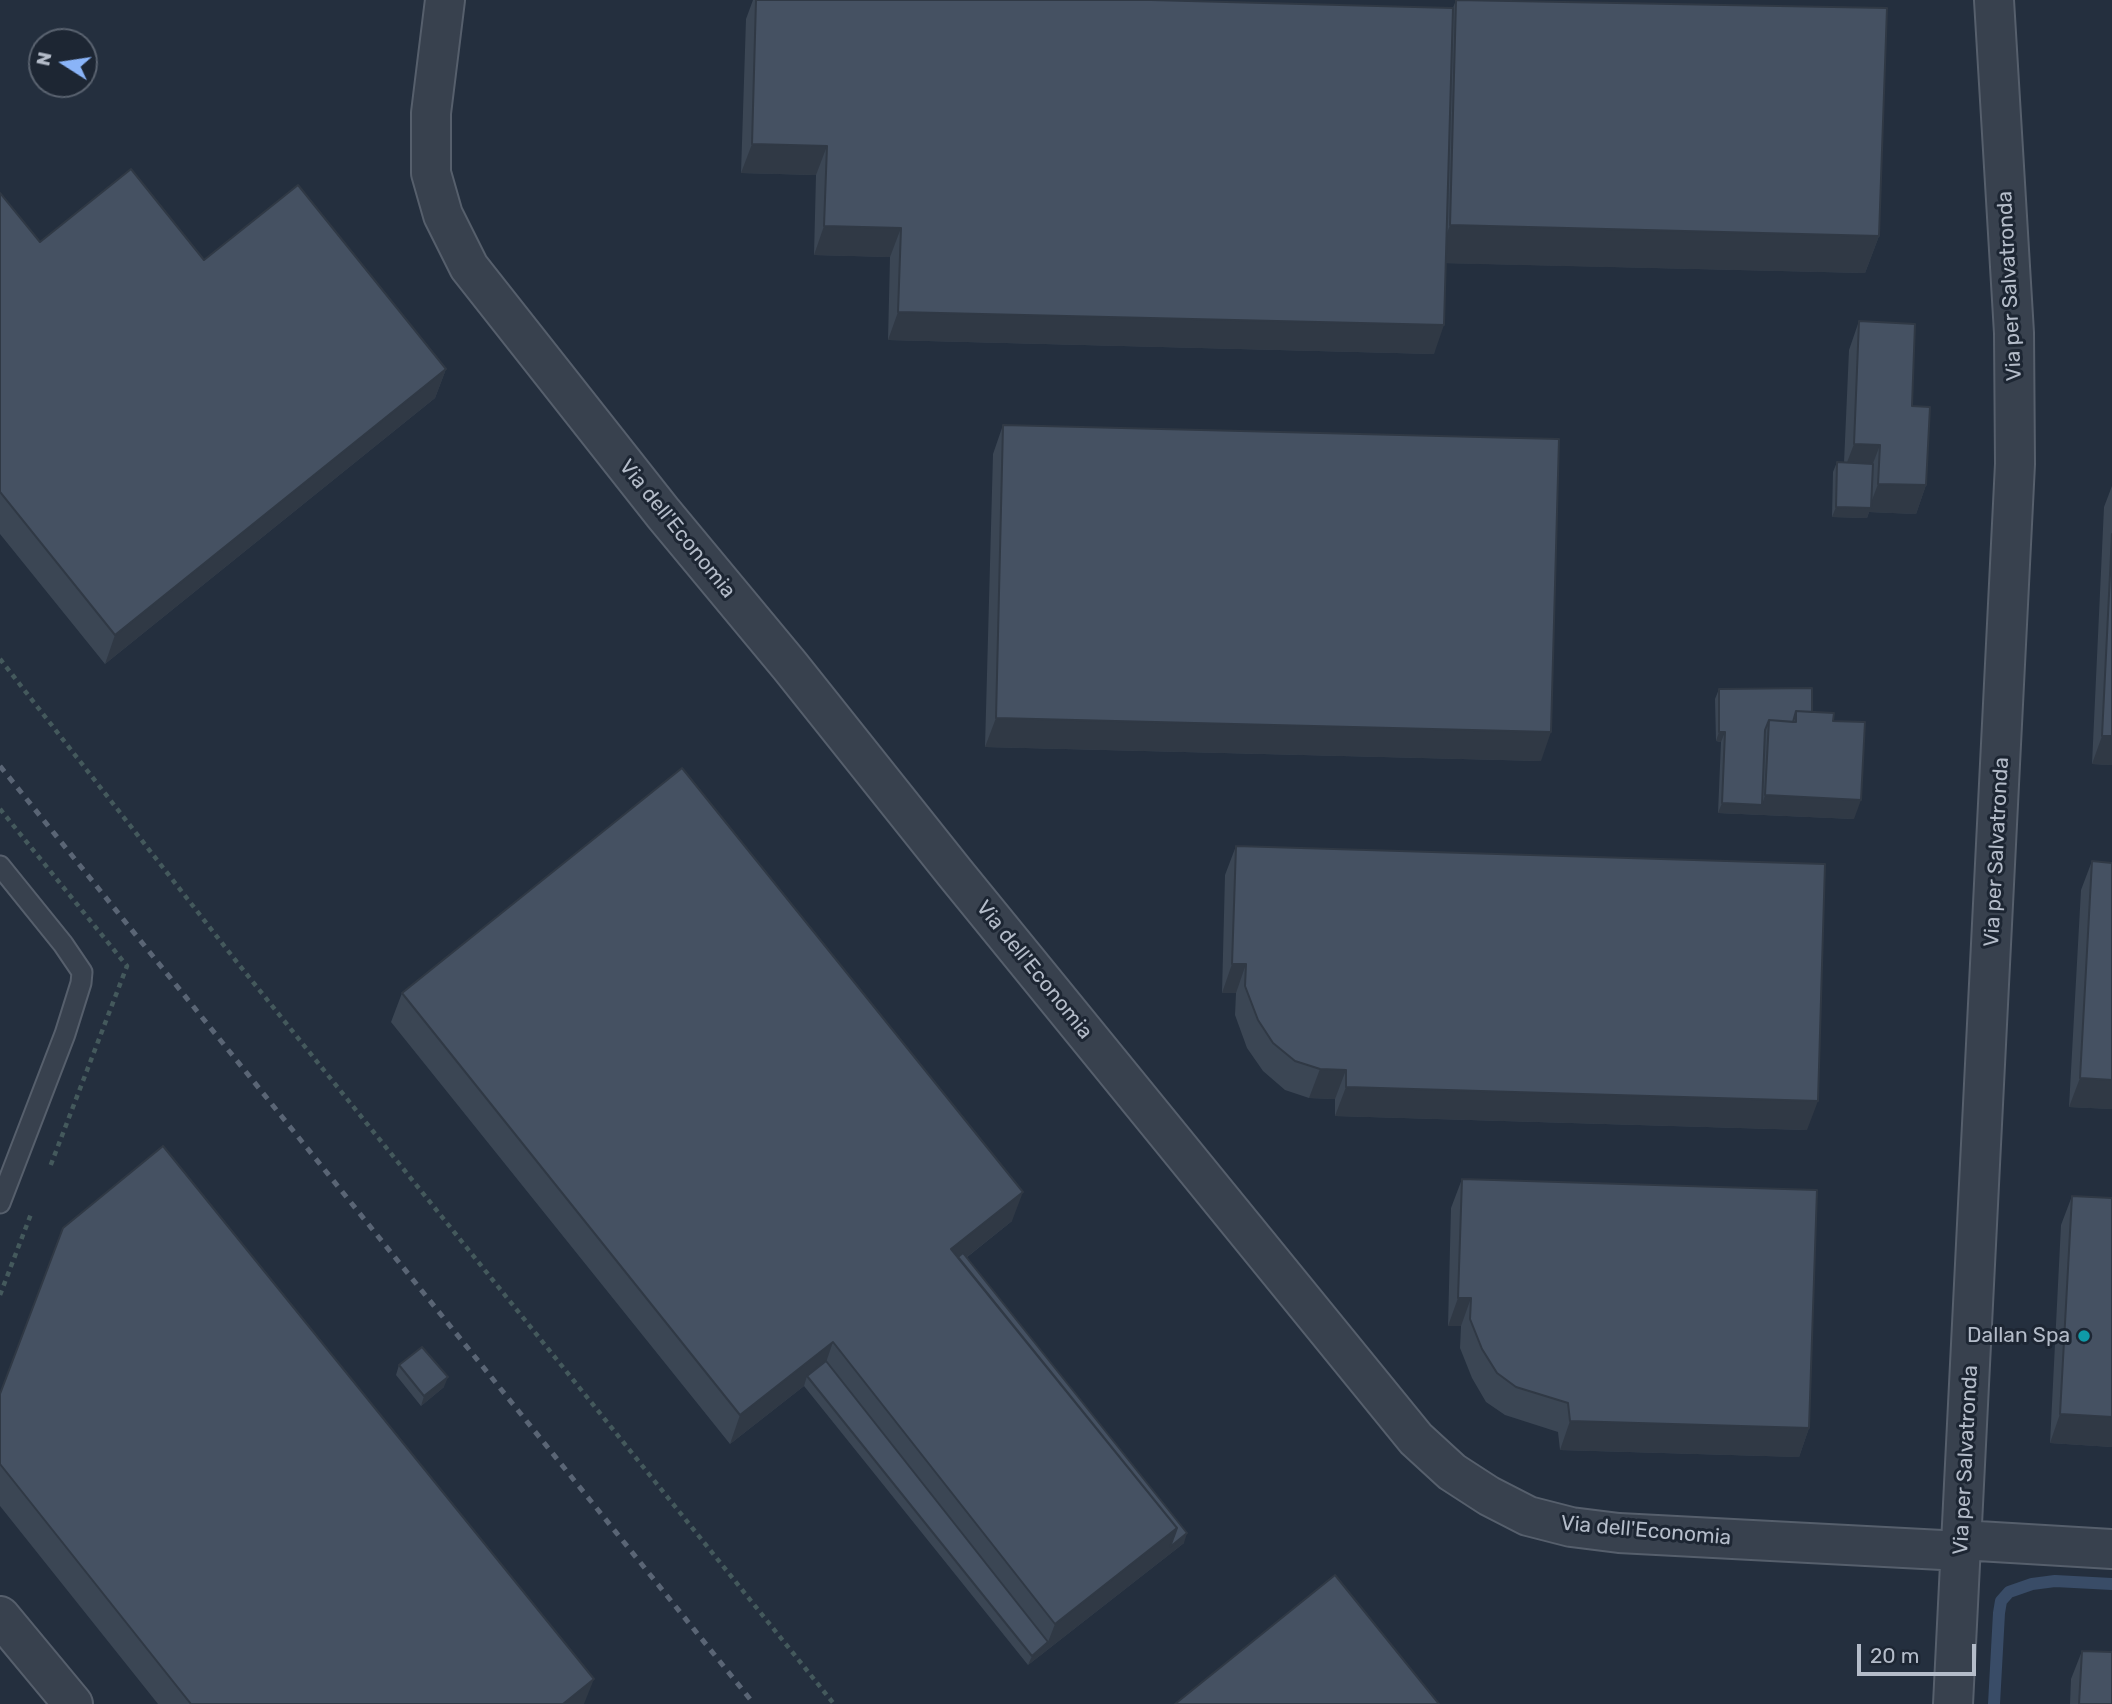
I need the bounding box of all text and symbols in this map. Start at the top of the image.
north arrow [28,28,98,98]
text: N [31,50,57,68]
street label: Via per Salvatronda [1992,190,2028,382]
street label: Via dell'Economia [613,455,741,603]
street label: Via per Salvatronda [1979,756,2015,948]
street label: Via dell'Economia [970,896,1098,1044]
place label: Dallan Spa [1967,1323,2070,1349]
marker: Dallan Spa [2076,1328,2092,1344]
street label: Via per Salvatronda [1948,1364,1984,1556]
street label: Via dell'Economia [1560,1511,1732,1551]
scale bar [1860,1630,1979,1674]
text: 20 m [1870,1643,1919,1668]

